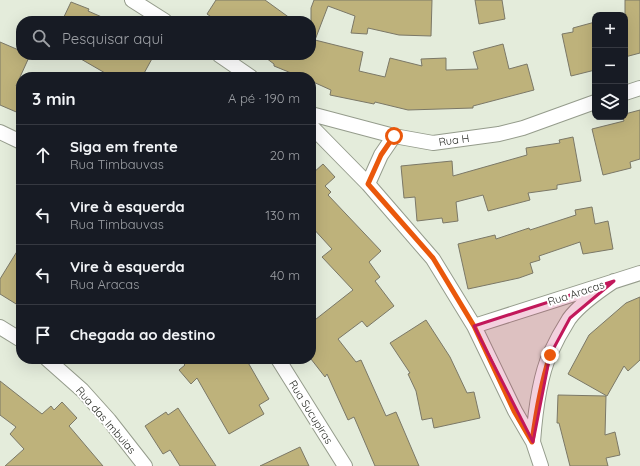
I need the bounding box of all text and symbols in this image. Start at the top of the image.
map controls [592,12,628,120]
button: + [592,12,628,48]
search box [16,16,316,60]
icon: search [30,27,52,49]
text: Pesquisar aqui [62,29,163,48]
button: − [592,48,628,84]
button: layers [592,84,628,120]
text: 3 min [32,88,76,109]
text: A pé · 190 m [228,90,300,106]
route start [385,127,403,145]
street label: Rua H [438,131,470,149]
text: Siga em frente [70,137,178,156]
icon: ahead [32,144,54,166]
text: 20 m [270,147,300,163]
text: Rua Timbauvas [70,156,164,172]
text: Vire à esquerda [70,197,185,216]
icon: left [32,204,54,226]
text: 130 m [265,207,300,223]
text: Rua Timbauvas [70,216,164,232]
text: Vire à esquerda [70,257,185,276]
icon: left [32,264,54,286]
text: 40 m [270,267,300,283]
text: Rua Aracas [70,276,139,292]
street label: Rua Aracas [546,277,606,309]
icon: arrive [32,324,54,346]
text: Chegada ao destino [70,325,215,344]
route end [541,346,559,364]
street label: Rua Sucupiras [286,378,336,446]
street label: Rua das Imbuias [73,383,139,457]

